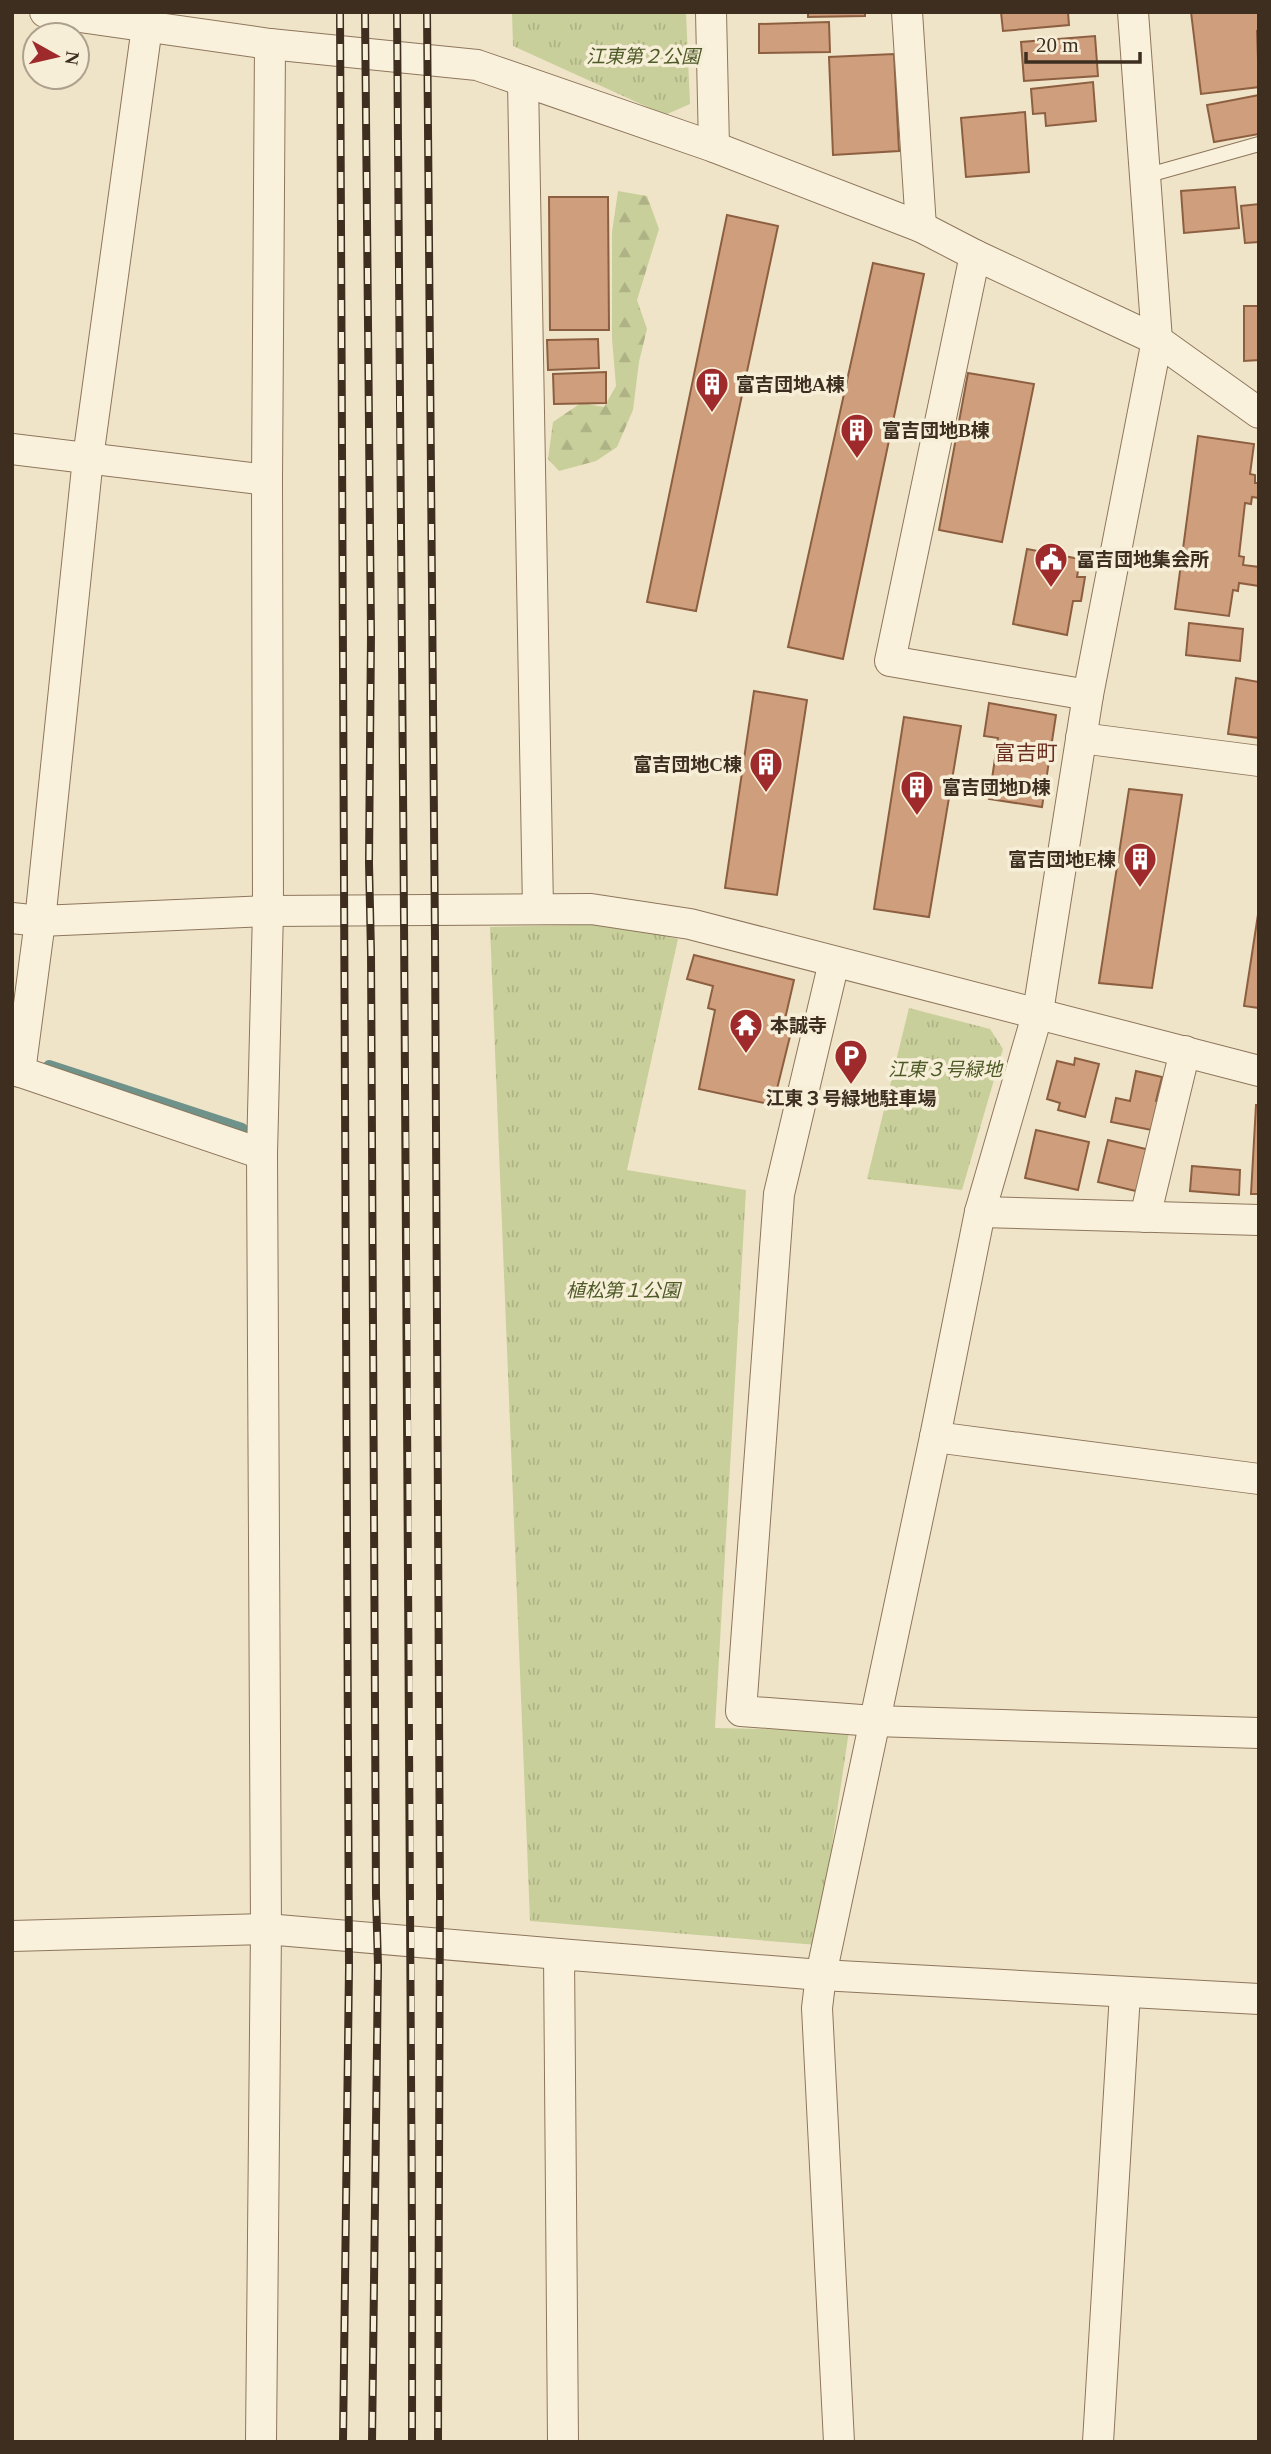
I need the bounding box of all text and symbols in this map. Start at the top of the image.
north arrow [21,21,91,91]
scale bar [1026,21,1140,65]
text: 20 m [1036,33,1079,57]
park label: 江東第２公園 [586,46,703,67]
text: N [61,50,84,67]
building icon: 富吉団地A棟 [693,365,731,414]
place label: 富吉団地A棟 [736,374,845,395]
building icon: 富吉団地B棟 [838,411,876,460]
place label: 富吉団地B棟 [882,420,990,441]
public building icon: 冨吉団地集会所 [1032,540,1070,589]
place label: 冨吉団地集会所 [1076,549,1209,570]
district label: 富吉町 [995,741,1058,765]
building icon: 富吉団地C棟 [747,745,785,794]
place label: 富吉団地C棟 [633,754,742,775]
building icon: 富吉団地D棟 [898,768,936,817]
place label: 富吉団地D棟 [942,777,1051,798]
building icon: 富吉団地E棟 [1121,840,1159,889]
place label: 富吉団地E棟 [1008,849,1116,870]
temple icon: 本誠寺 [727,1006,765,1055]
place label: 本誠寺 [770,1015,827,1036]
parking icon: 江東３号緑地駐車場 [832,1037,870,1086]
park label: 江東３号緑地 [888,1059,1004,1080]
place label: 江東３号緑地駐車場 [765,1088,937,1109]
park label: 植松第１公園 [566,1280,683,1301]

